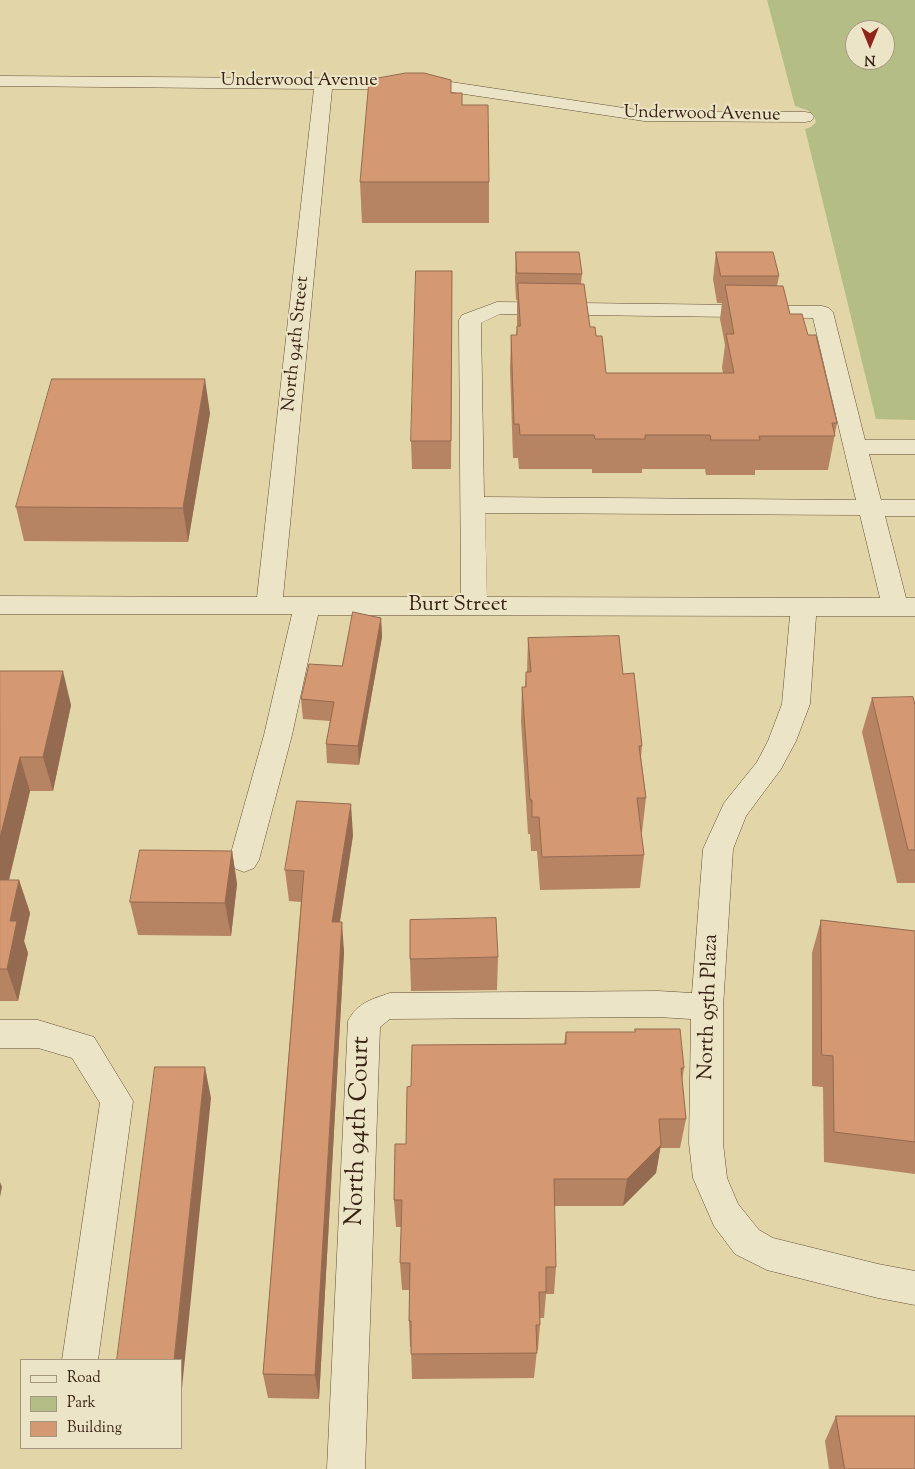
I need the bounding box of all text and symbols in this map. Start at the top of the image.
north arrow [845,20,895,70]
text: N [864,49,876,69]
street label: Underwood Avenue [220,71,378,93]
street label: Underwood Avenue [623,103,781,127]
street label: North 94th Street [279,275,315,413]
street label: Burt Street [408,593,508,619]
street label: North 95th Plaza [695,933,725,1081]
street label: North 94th Court [342,1036,378,1226]
legend [20,1359,182,1449]
text: Road [67,1368,101,1389]
text: Park [67,1393,96,1414]
text: Building [67,1418,122,1439]

